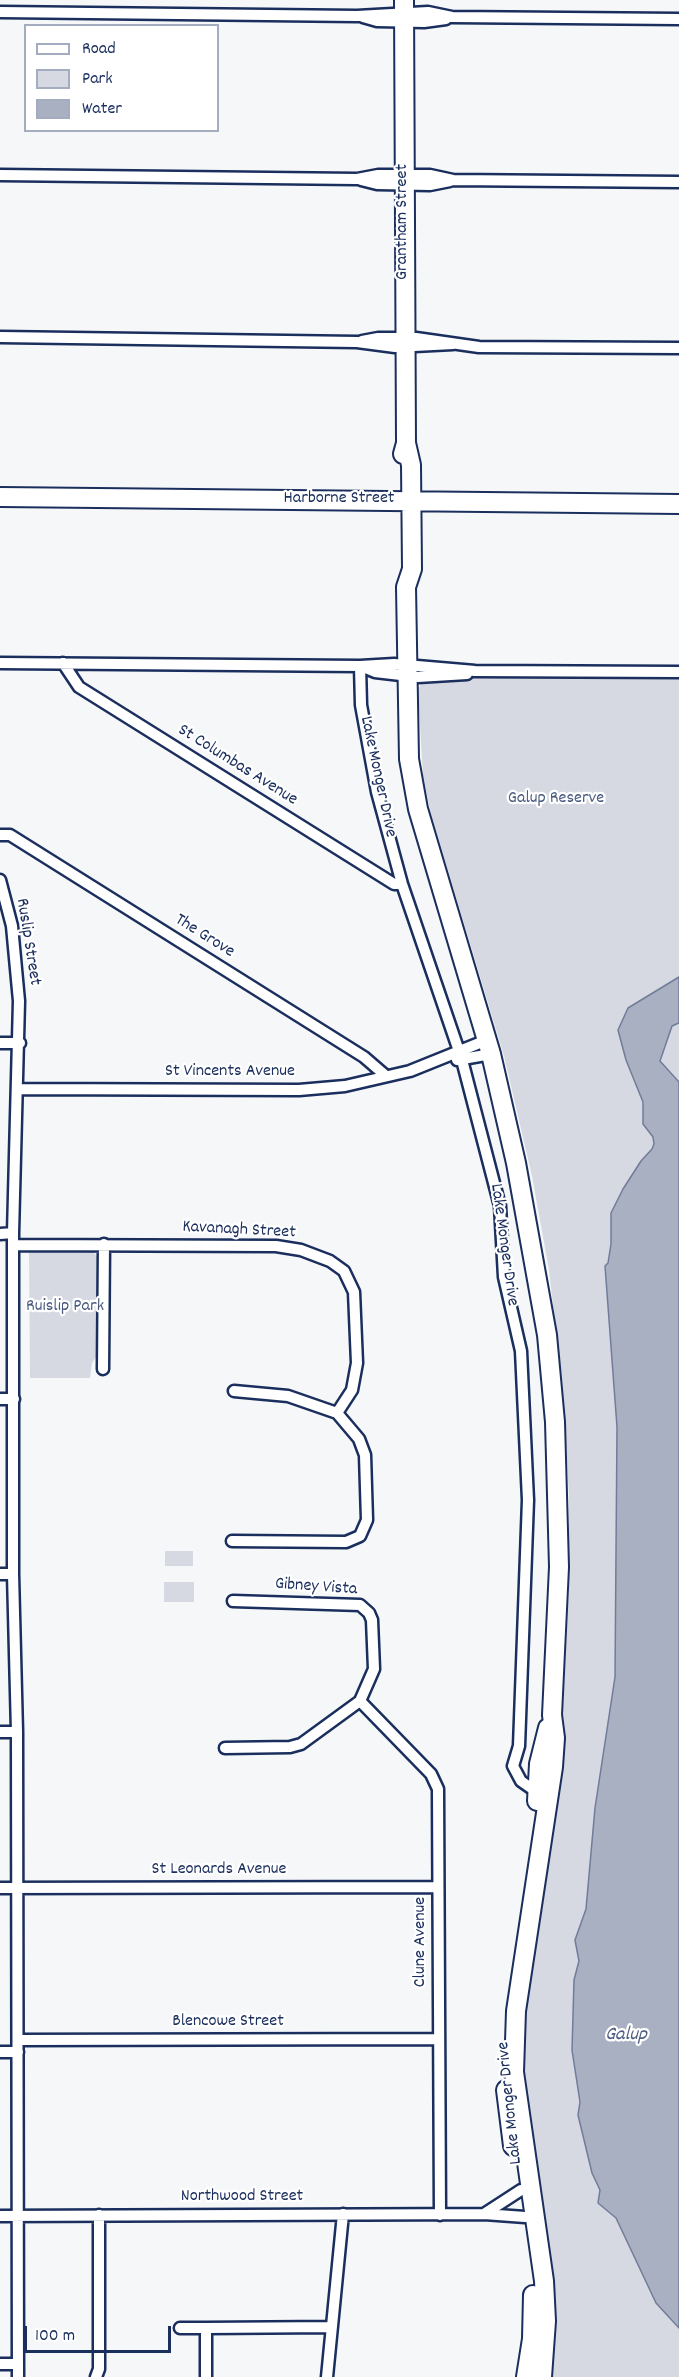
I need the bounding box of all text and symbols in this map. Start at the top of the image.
legend [24,24,219,132]
text: Road [82,37,116,62]
text: Park [82,67,113,92]
text: Water [82,97,122,122]
street label: Grantham Street [393,164,415,280]
street label: Harborne Street [284,489,394,511]
street label: Lake Monger Drive [354,714,400,840]
street label: St Columbas Avenue [173,720,301,812]
park label: Galup Reserve [508,789,604,811]
street label: Ruslip Street [9,897,45,987]
street label: The Grove [170,910,238,964]
street label: St Vincents Avenue [165,1062,295,1084]
street label: Lake Monger Drive [484,1182,522,1308]
street label: Kavanagh Street [182,1217,296,1245]
park label: Ruislip Park [26,1297,104,1319]
street label: Gibney Vista [274,1574,358,1602]
street label: St Leonards Avenue [152,1860,286,1882]
street label: Clune Avenue [411,1897,433,1987]
street label: Blencowe Street [172,2012,284,2034]
water label: Galup [605,2024,647,2048]
street label: Lake Monger Drive [494,2041,528,2165]
street label: Northwood Street [181,2187,303,2209]
scale bar [27,2314,174,2352]
text: 100 m [35,2324,75,2349]

